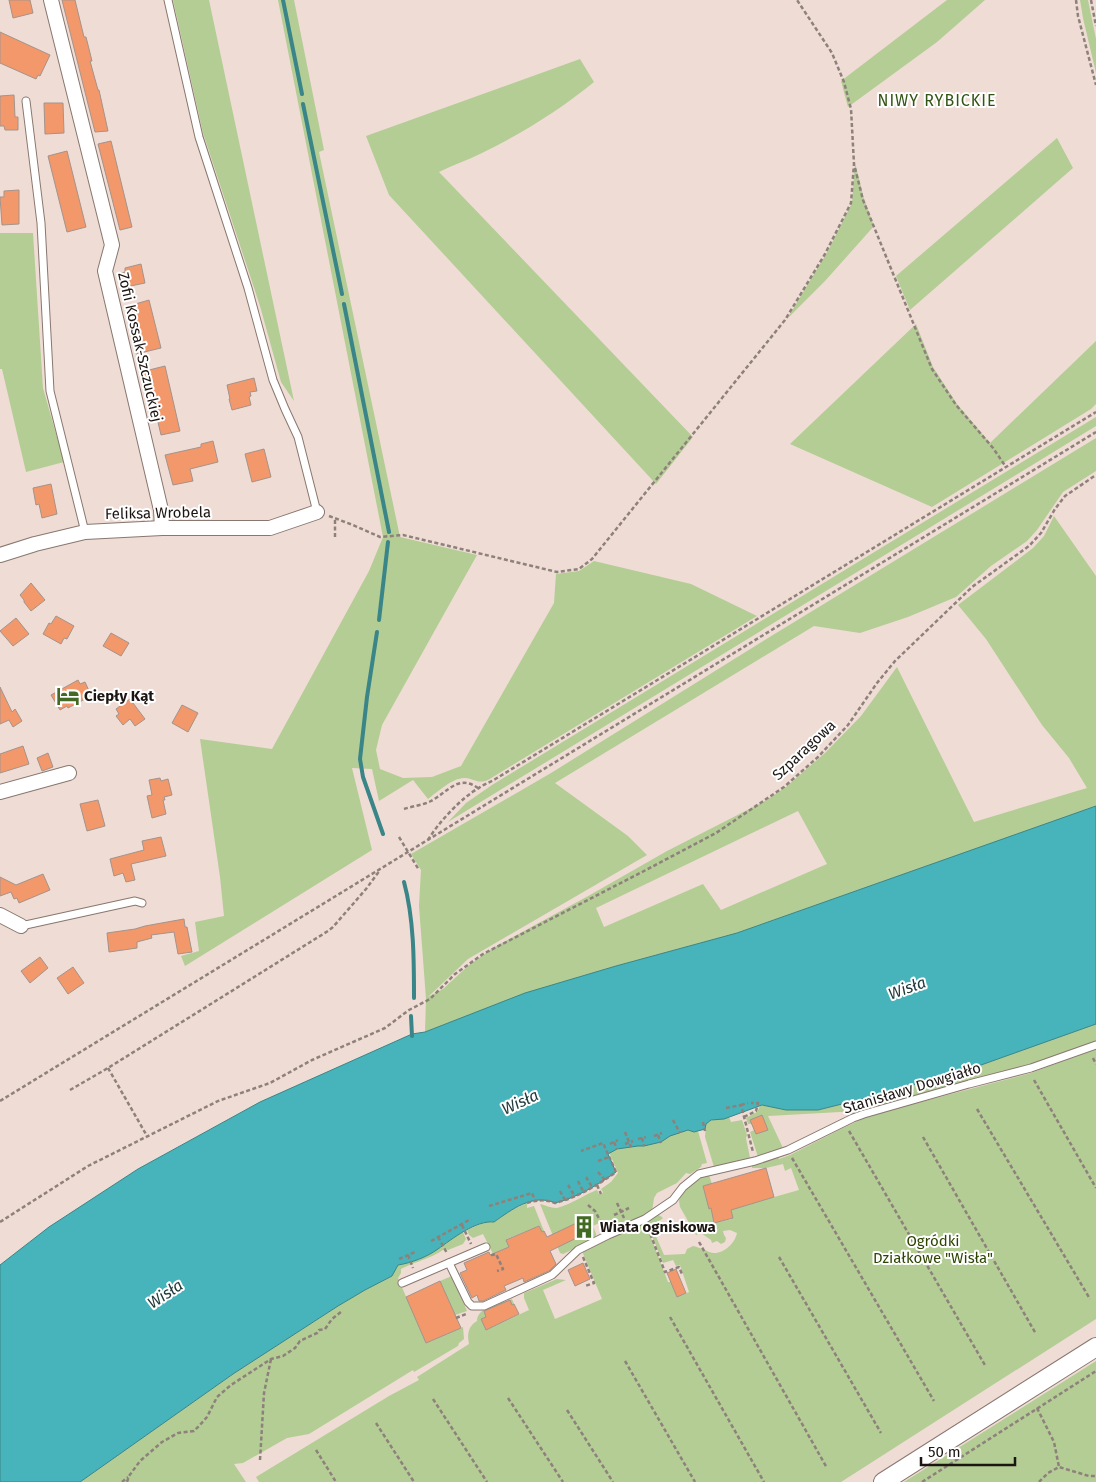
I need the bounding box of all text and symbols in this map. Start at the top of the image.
district label: NIWY RYBICKIE [877,91,997,110]
street label: Zofii Kossak-Szczuckiej [114,270,166,424]
street label: Feliksa Wrobela [105,503,211,523]
hotel icon: Ciepły Kąt [55,683,81,709]
place label: Ciepły Kąt [84,687,154,705]
street label: Szparagowa [769,716,839,784]
water label: Wisła [886,972,928,1004]
street label: Stanisławy Dowgiałło [841,1058,983,1118]
water label: Wisła [499,1085,541,1119]
building icon: Wiata ogniskowa [571,1214,597,1240]
place label: Wiata ogniskowa [600,1218,716,1236]
park label: Ogródki Działkowe "Wisła" [873,1232,993,1267]
water label: Wisła [144,1275,186,1313]
scale bar [921,1434,1015,1466]
text: 50 m [928,1443,961,1461]

